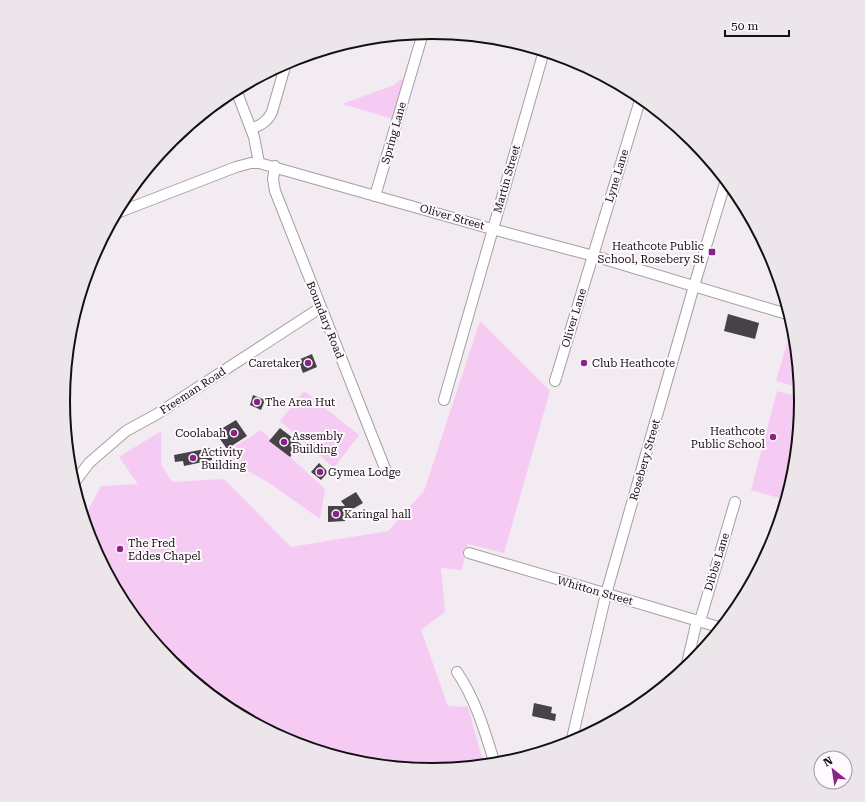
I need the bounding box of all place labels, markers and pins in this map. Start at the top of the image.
place label: Heathcote Public School, Rosebery St [598,240,704,266]
marker: Heathcote Public School, Rosebery St [707,247,717,257]
place label: Caretaker [248,357,300,370]
place label: Club Heathcote [592,357,675,370]
marker: Caretaker [303,358,313,368]
marker: Club Heathcote [579,358,589,368]
place label: The Area Hut [265,396,335,409]
marker: The Area Hut [252,397,262,407]
place label: Heathcote Public School [691,425,766,451]
place label: Coolabah [175,427,226,440]
marker: Coolabah [229,428,239,438]
place label: Assembly Building [292,430,344,456]
marker: Heathcote Public School [768,432,778,442]
marker: Assembly Building [279,437,289,447]
place label: Activity Building [201,446,247,472]
marker: Activity Building [188,453,198,463]
place label: Gymea Lodge [328,466,401,479]
marker: Gymea Lodge [315,467,325,477]
place label: Karingal hall [344,508,412,521]
marker: Karingal hall [331,509,341,519]
place label: The Fred Eddes Chapel [128,537,201,563]
marker: The Fred Eddes Chapel [115,544,125,554]

